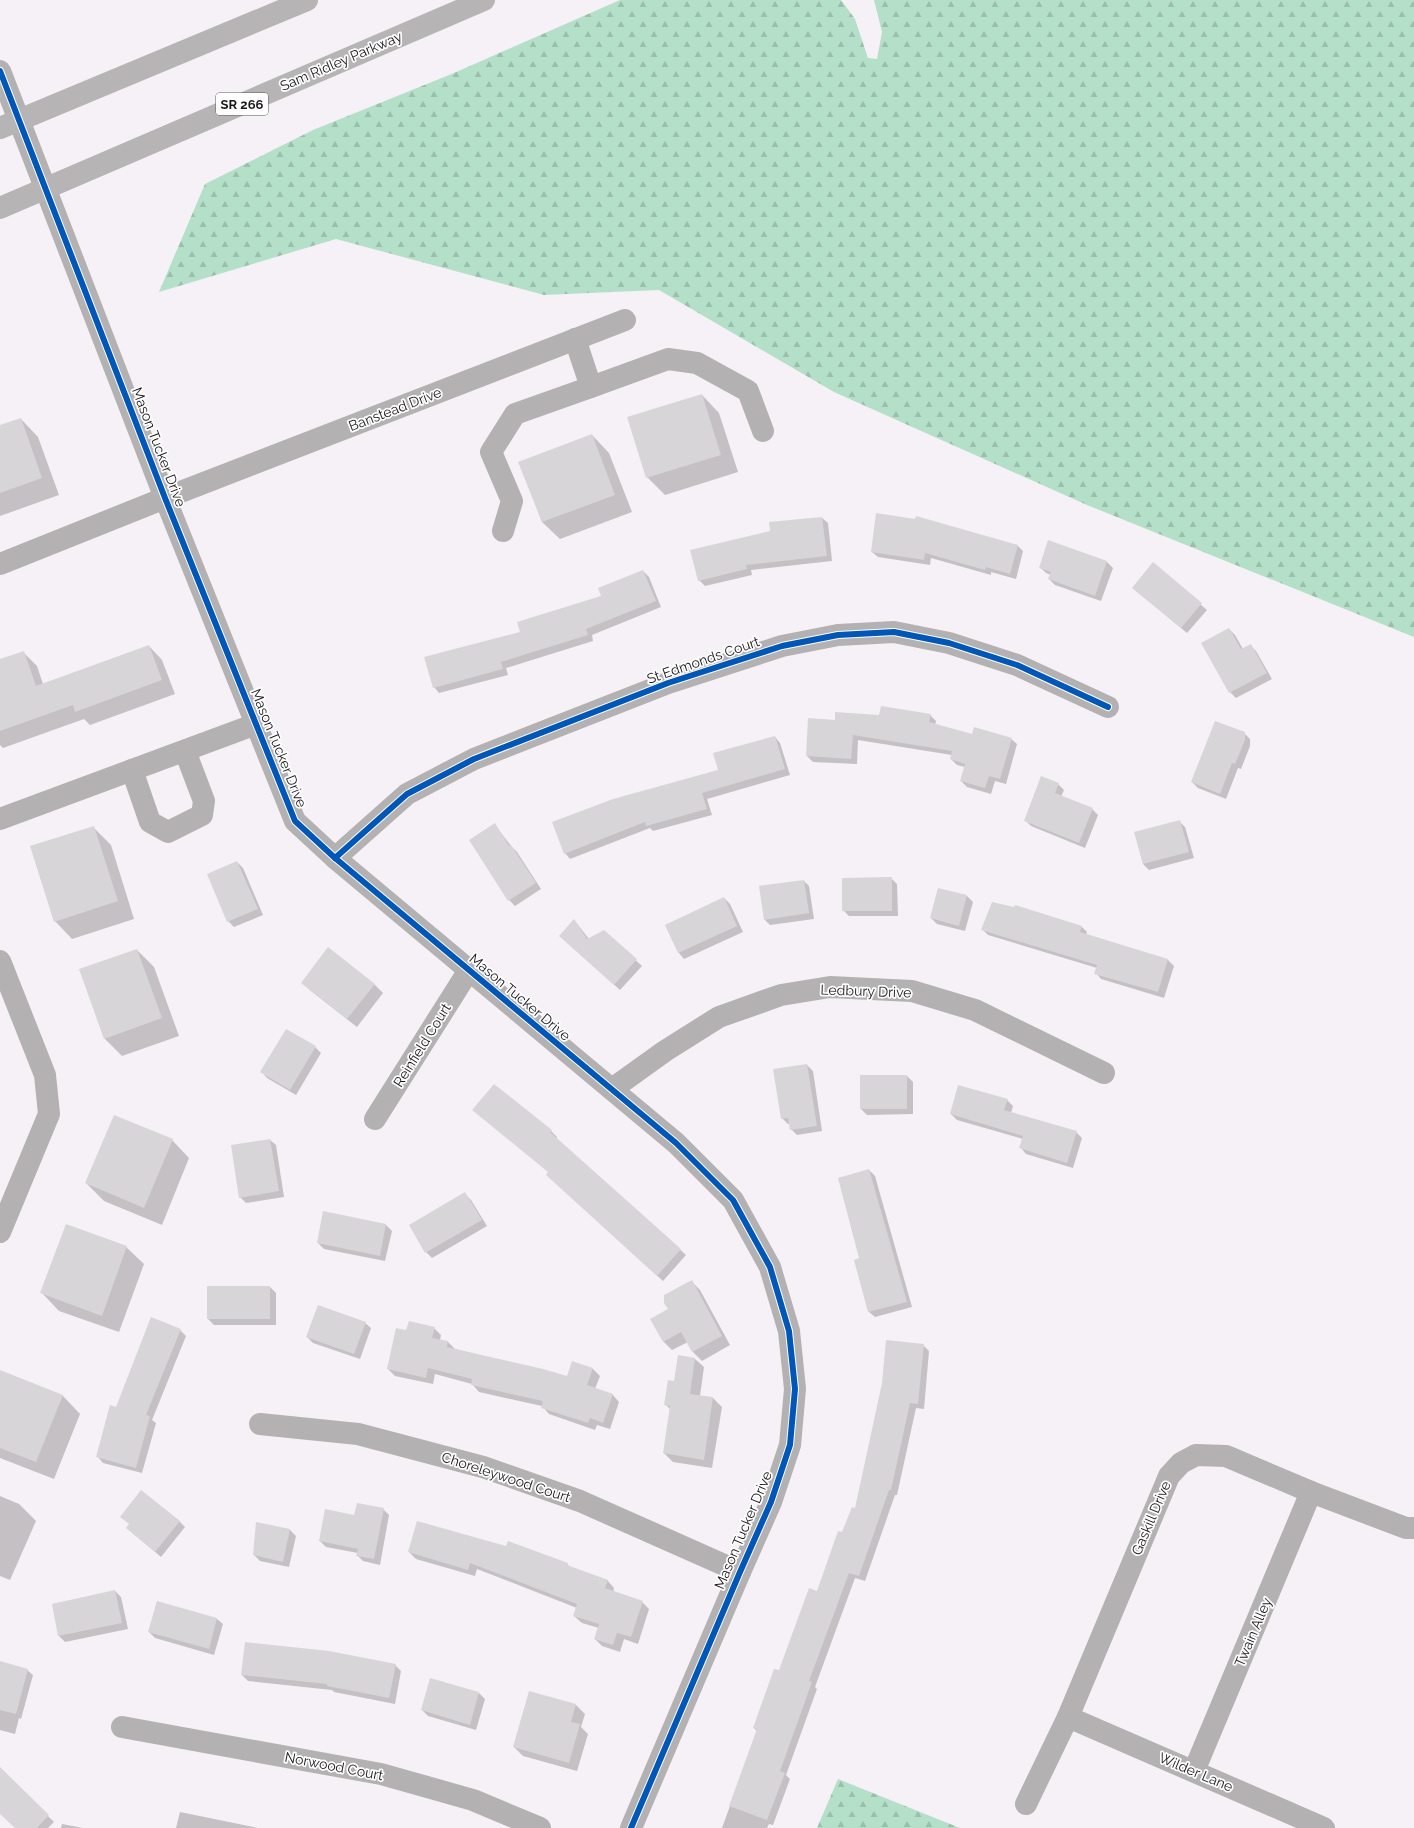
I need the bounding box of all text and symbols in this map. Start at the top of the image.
street label: Sam Ridley Parkway [278,28,405,94]
road number: SR 266 [216,93,268,115]
street label: Banstead Drive [346,384,444,434]
street label: Mason Tucker Drive [129,385,189,509]
street label: St Edmonds Court [645,633,762,687]
street label: Mason Tucker Drive [248,686,310,810]
street label: Mason Tucker Drive [466,950,574,1044]
street label: Ledbury Drive [820,981,912,1001]
street label: Reinfield Court [390,1000,454,1090]
street label: Choreleywood Court [440,1449,573,1505]
street label: Mason Tucker Drive [711,1469,775,1591]
street label: Gaskill Drive [1128,1478,1174,1558]
street label: Twain Alley [1231,1595,1275,1669]
street label: Norwood Court [283,1749,385,1783]
street label: Wilder Lane [1157,1749,1235,1795]

